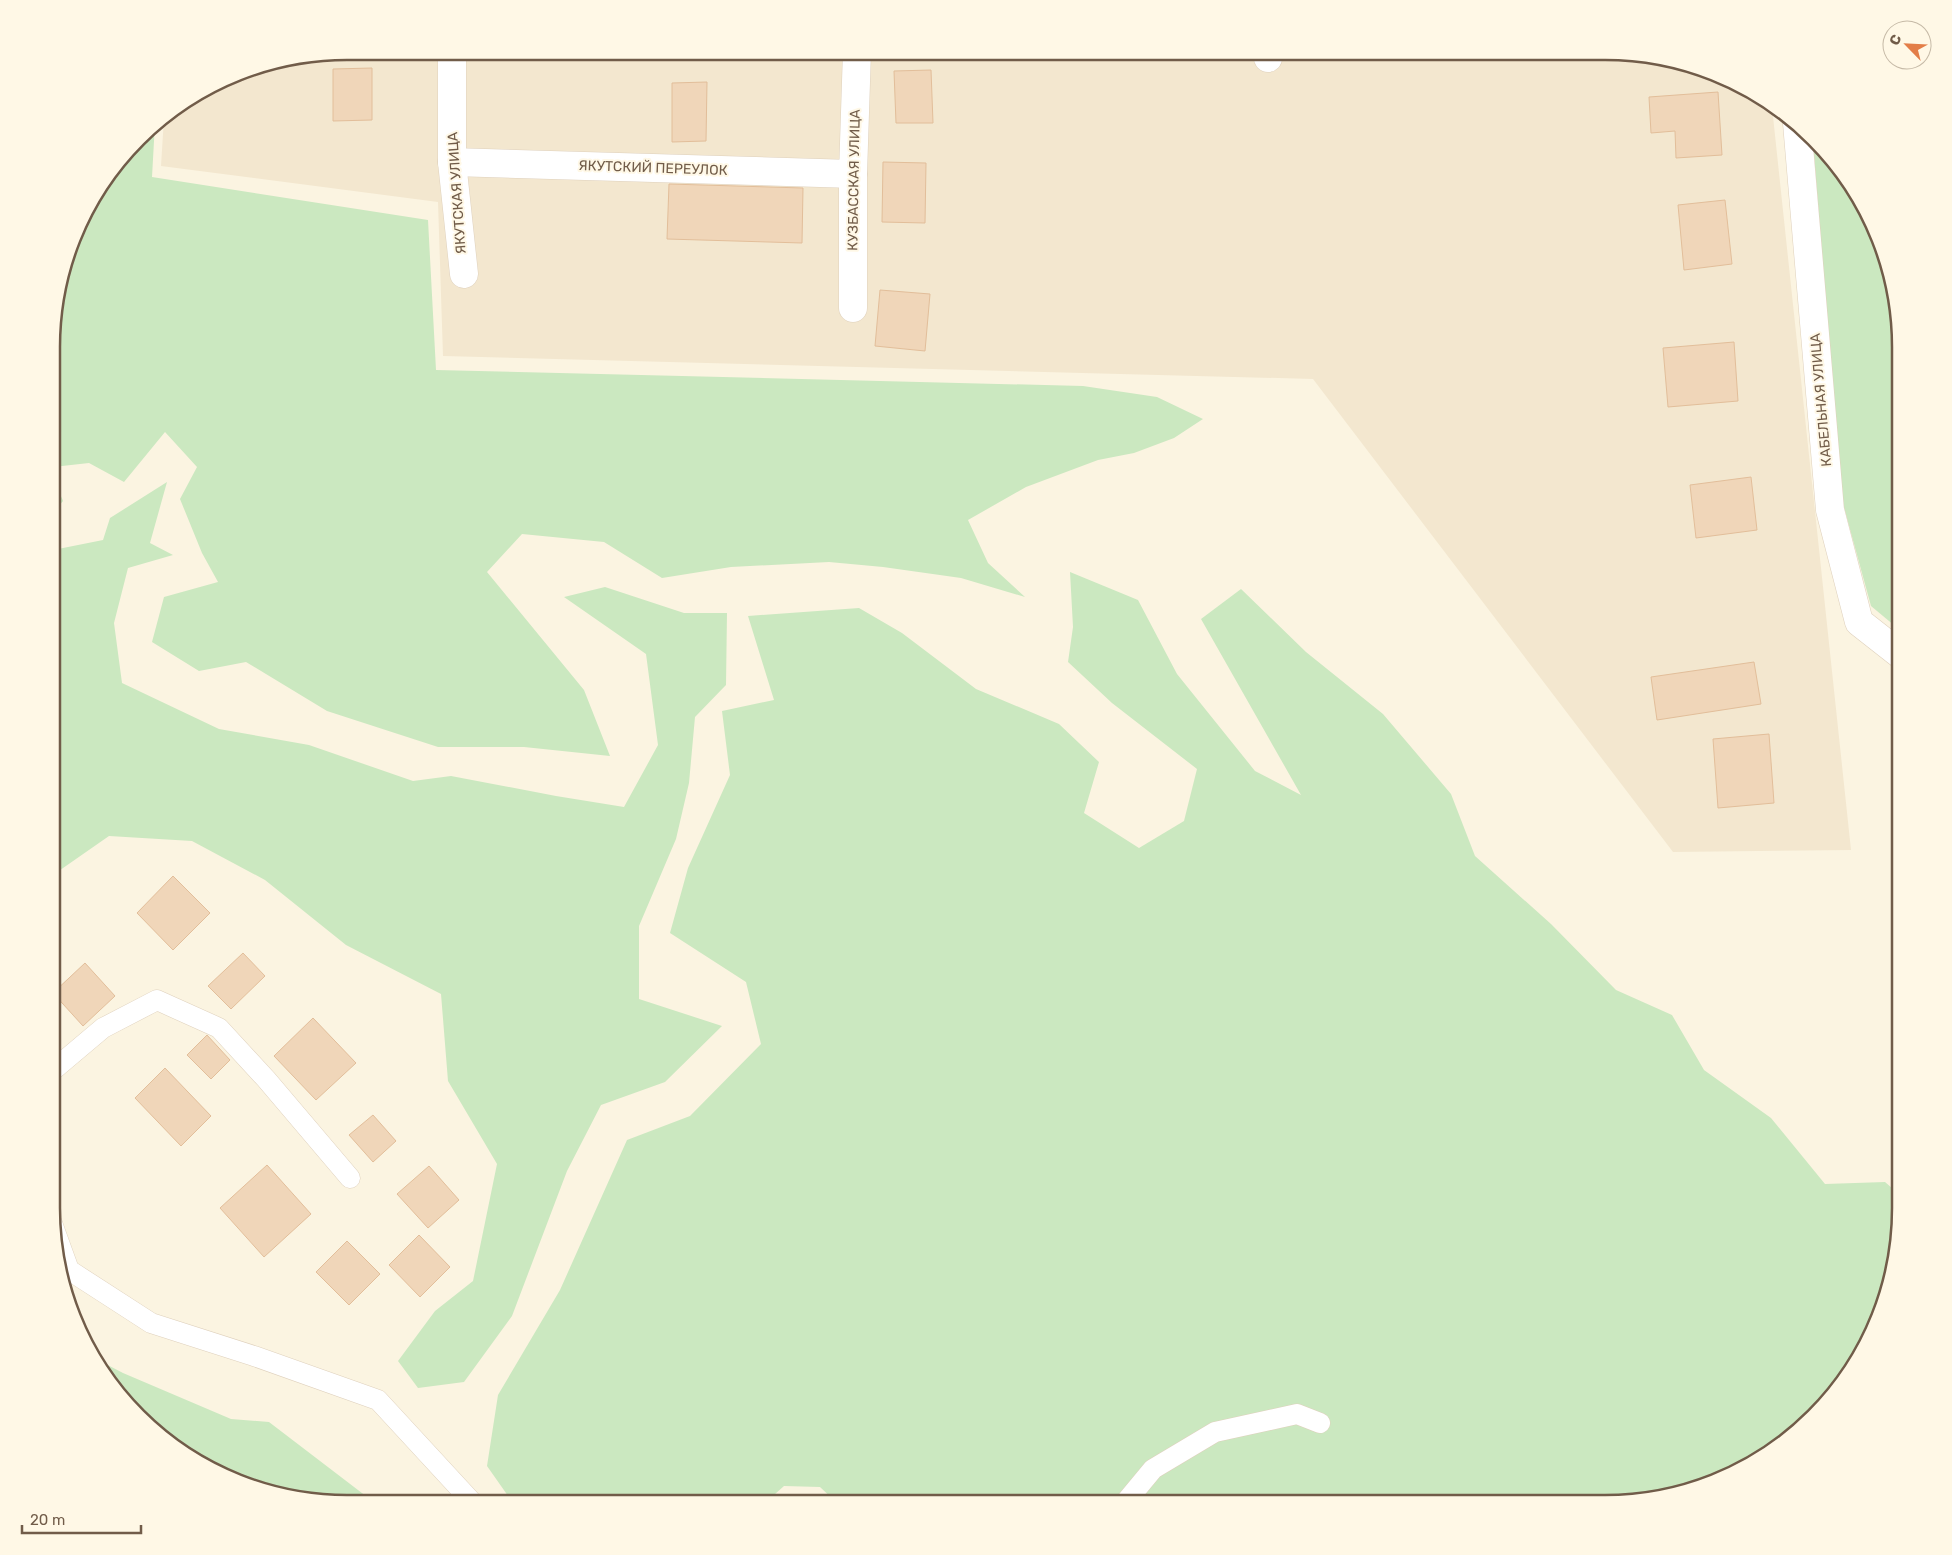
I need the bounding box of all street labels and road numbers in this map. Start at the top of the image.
street label: КУЗБАССКАЯ УЛИЦА [844,108,864,251]
street label: ЯКУТСКАЯ УЛИЦА [444,131,470,255]
street label: ЯКУТСКИЙ ПЕРЕУЛОК [578,156,728,179]
street label: КАБЕЛЬНАЯ УЛИЦА [1807,332,1835,467]

